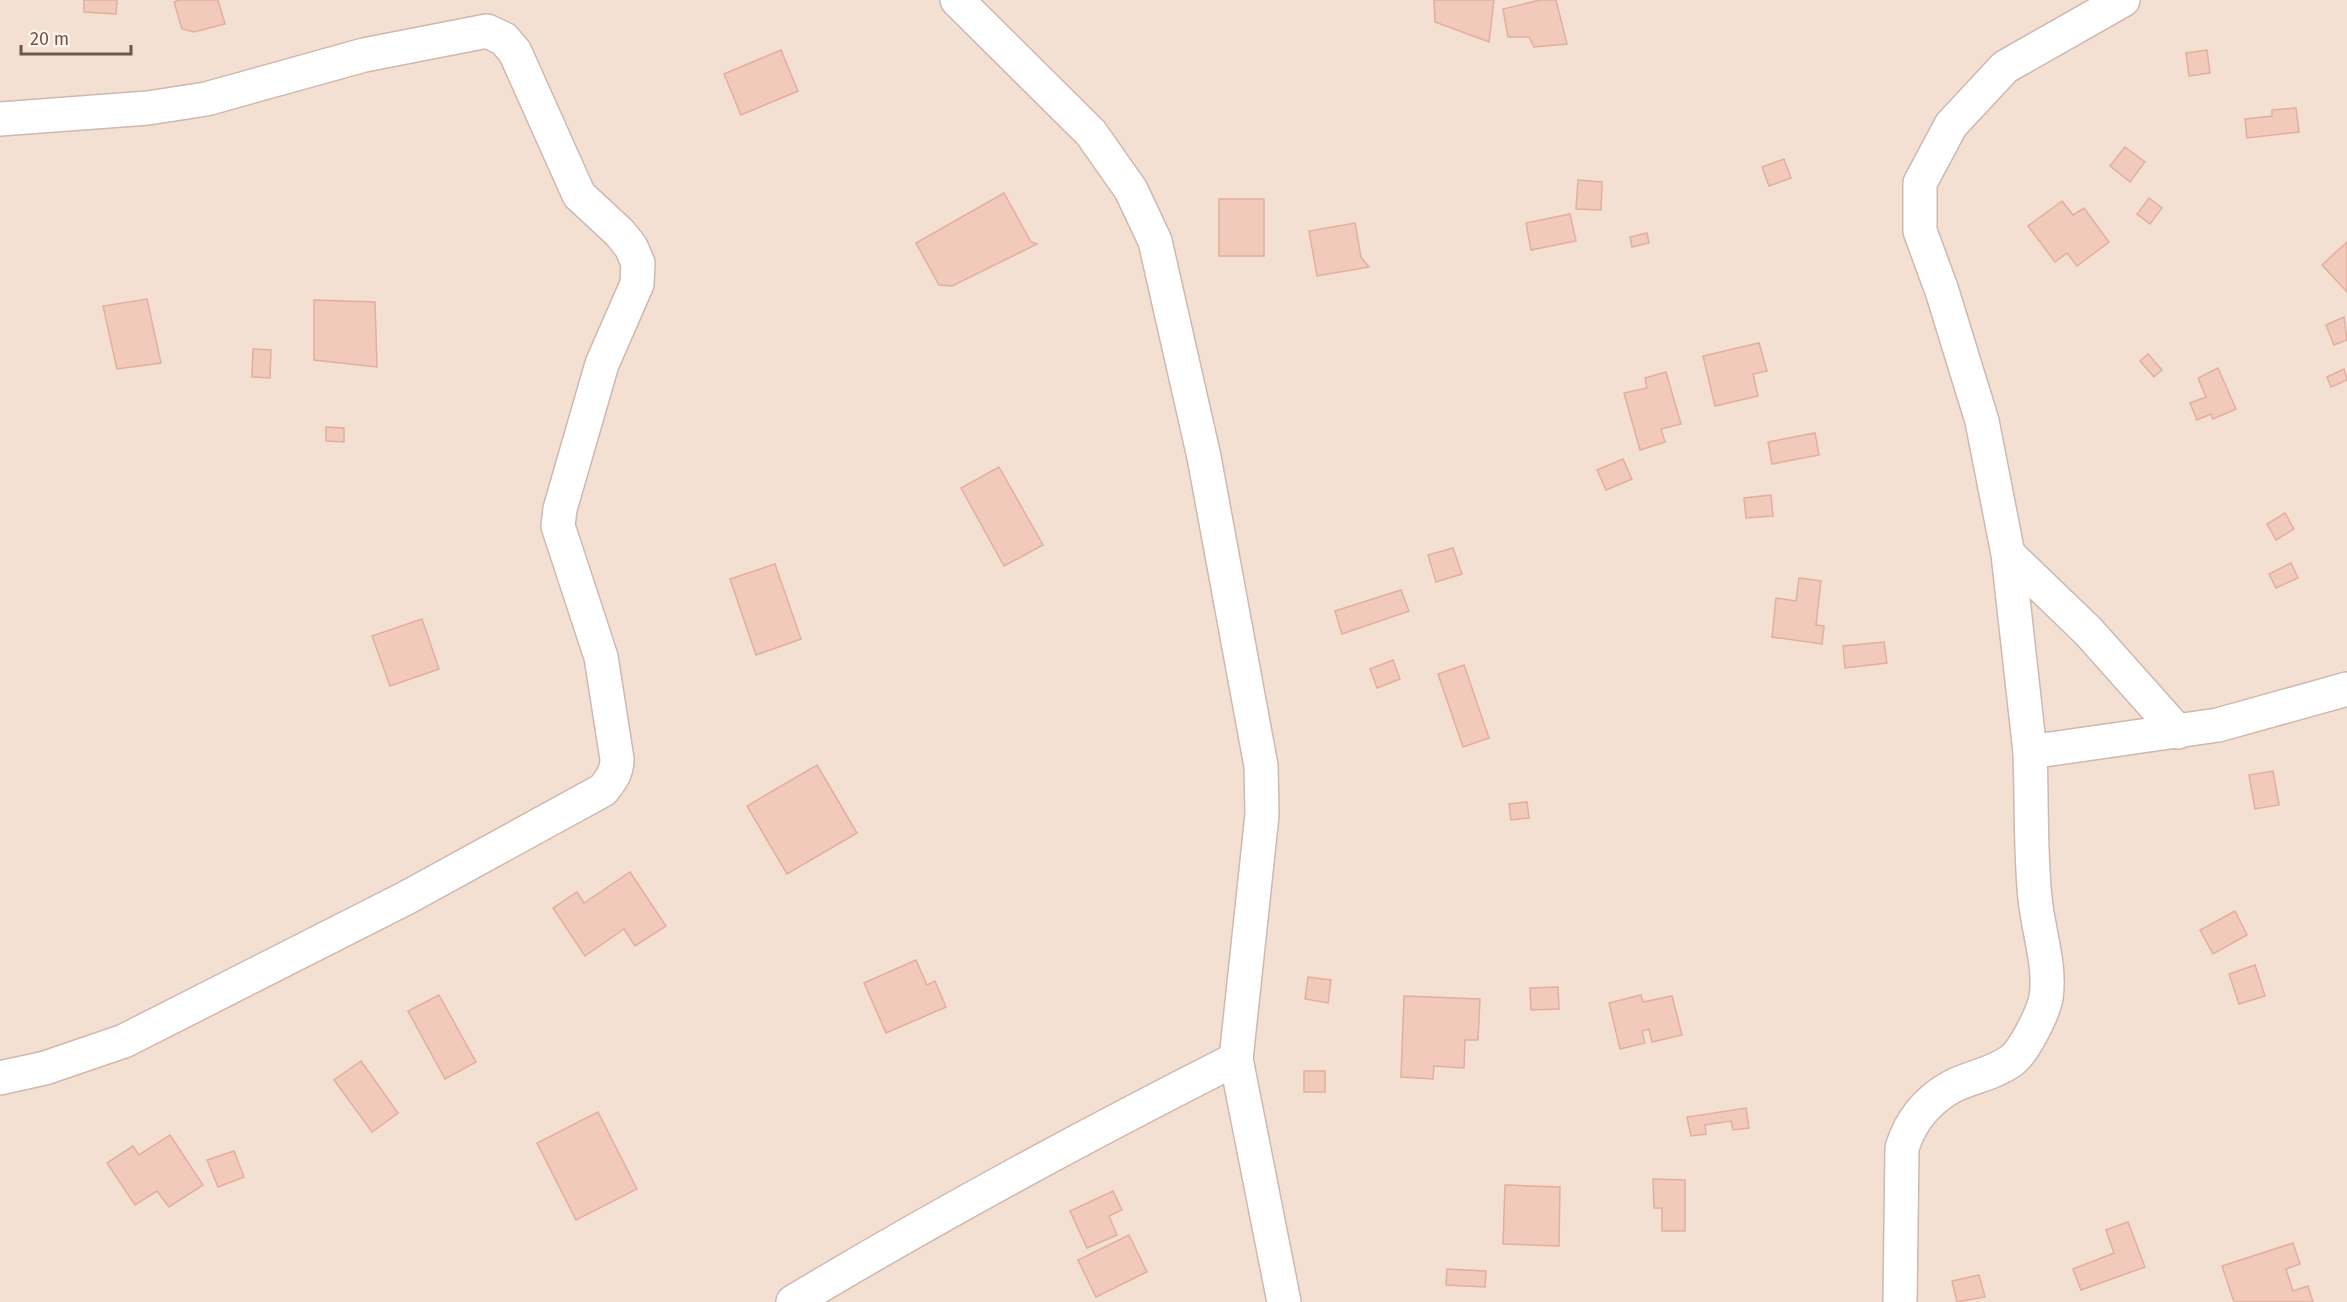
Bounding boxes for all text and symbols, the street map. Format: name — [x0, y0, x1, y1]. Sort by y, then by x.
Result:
scale bar — [21, 18, 130, 56]
text: 20 m — [30, 28, 69, 50]

